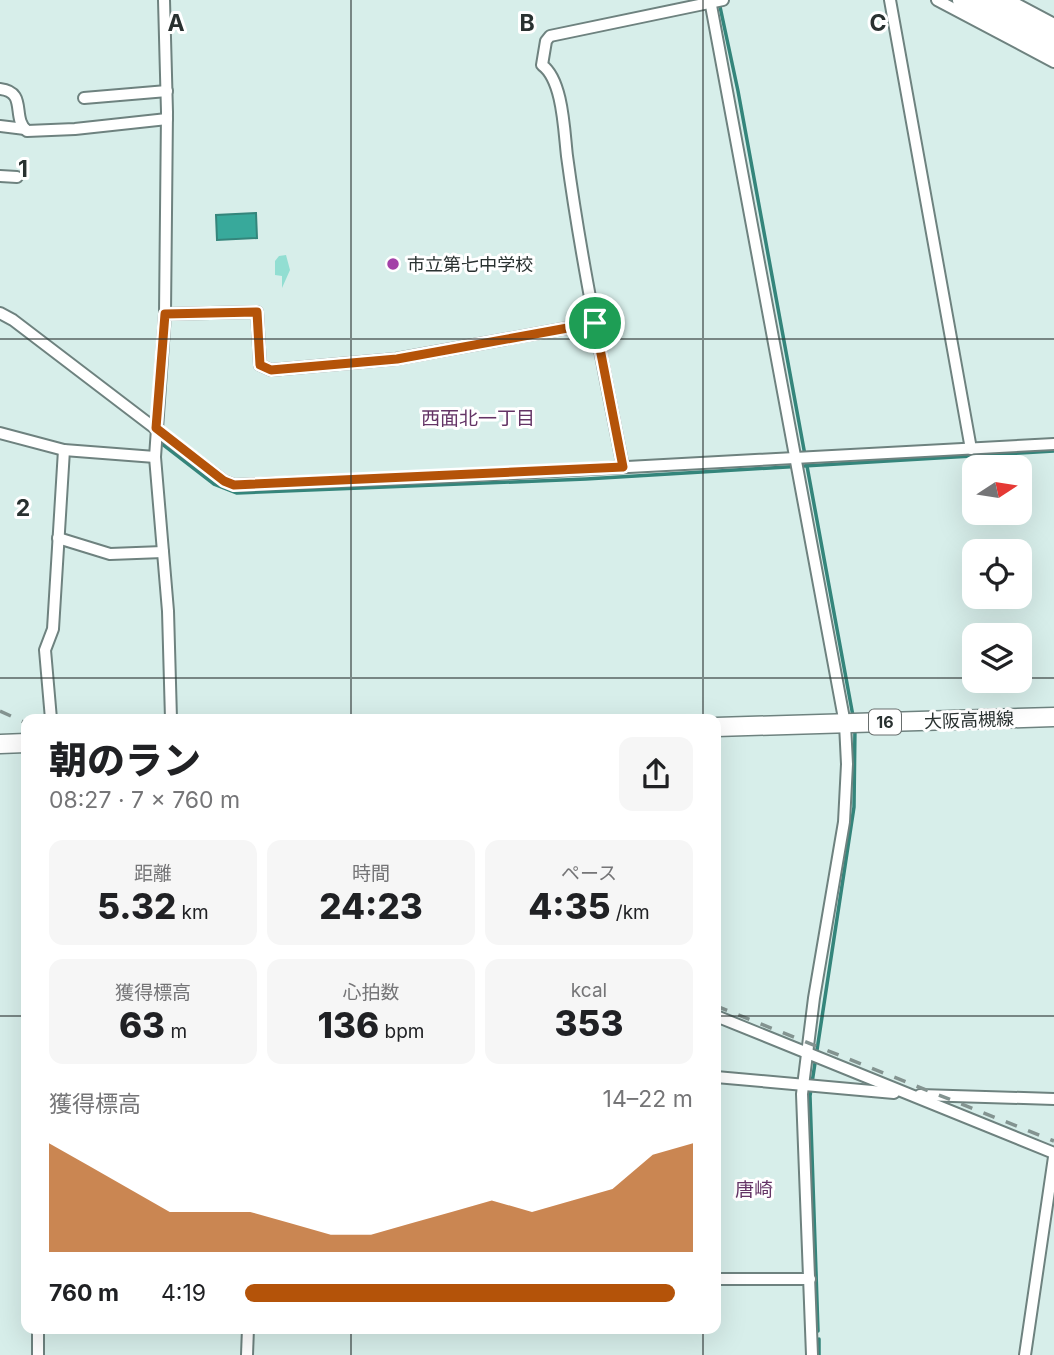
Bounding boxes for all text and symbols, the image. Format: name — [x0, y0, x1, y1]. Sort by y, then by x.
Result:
text: A — [167, 9, 185, 37]
text: B — [519, 9, 535, 37]
text: C — [869, 9, 887, 37]
text: 1 — [18, 155, 28, 183]
place label: 市立第七中学校 — [407, 254, 533, 275]
marker: 市立第七中学校 — [385, 256, 401, 272]
pin — [565, 293, 625, 353]
icon: arrive — [576, 304, 614, 342]
district label: 西面北一丁目 — [421, 407, 535, 430]
north arrow — [962, 455, 1032, 525]
map controls — [962, 455, 1032, 693]
text: 2 — [16, 494, 30, 522]
button: locate — [962, 539, 1032, 609]
button: layers — [962, 623, 1032, 693]
street label: 大阪高槻線 — [924, 708, 1014, 732]
road number: 16 — [869, 709, 901, 734]
text: 朝のラン — [49, 737, 201, 783]
button: share — [619, 737, 693, 811]
text: 08:27 · 7 × 760 m — [49, 786, 240, 814]
text: 距離 — [134, 862, 172, 885]
text: 時間 — [352, 862, 390, 885]
text: ペース — [561, 862, 617, 885]
text: 5.32 — [97, 885, 176, 927]
text: 24:23 — [319, 885, 423, 927]
text: 4:35 — [528, 885, 610, 927]
text: km — [176, 901, 209, 924]
text: /km — [610, 901, 650, 924]
text: kcal — [571, 979, 607, 1002]
text: 獲得標高 — [115, 981, 191, 1004]
text: 心拍数 — [342, 981, 400, 1004]
text: 353 — [555, 1002, 623, 1044]
text: 63 — [119, 1004, 165, 1046]
text: 136 — [318, 1004, 379, 1046]
text: m — [165, 1020, 187, 1043]
text: bpm — [379, 1020, 424, 1043]
text: 14–22 m — [603, 1085, 693, 1113]
text: 獲得標高 — [49, 1090, 141, 1118]
district label: 唐崎 — [735, 1178, 773, 1201]
text: 760 m — [49, 1279, 119, 1307]
text: 4:19 — [161, 1279, 206, 1307]

